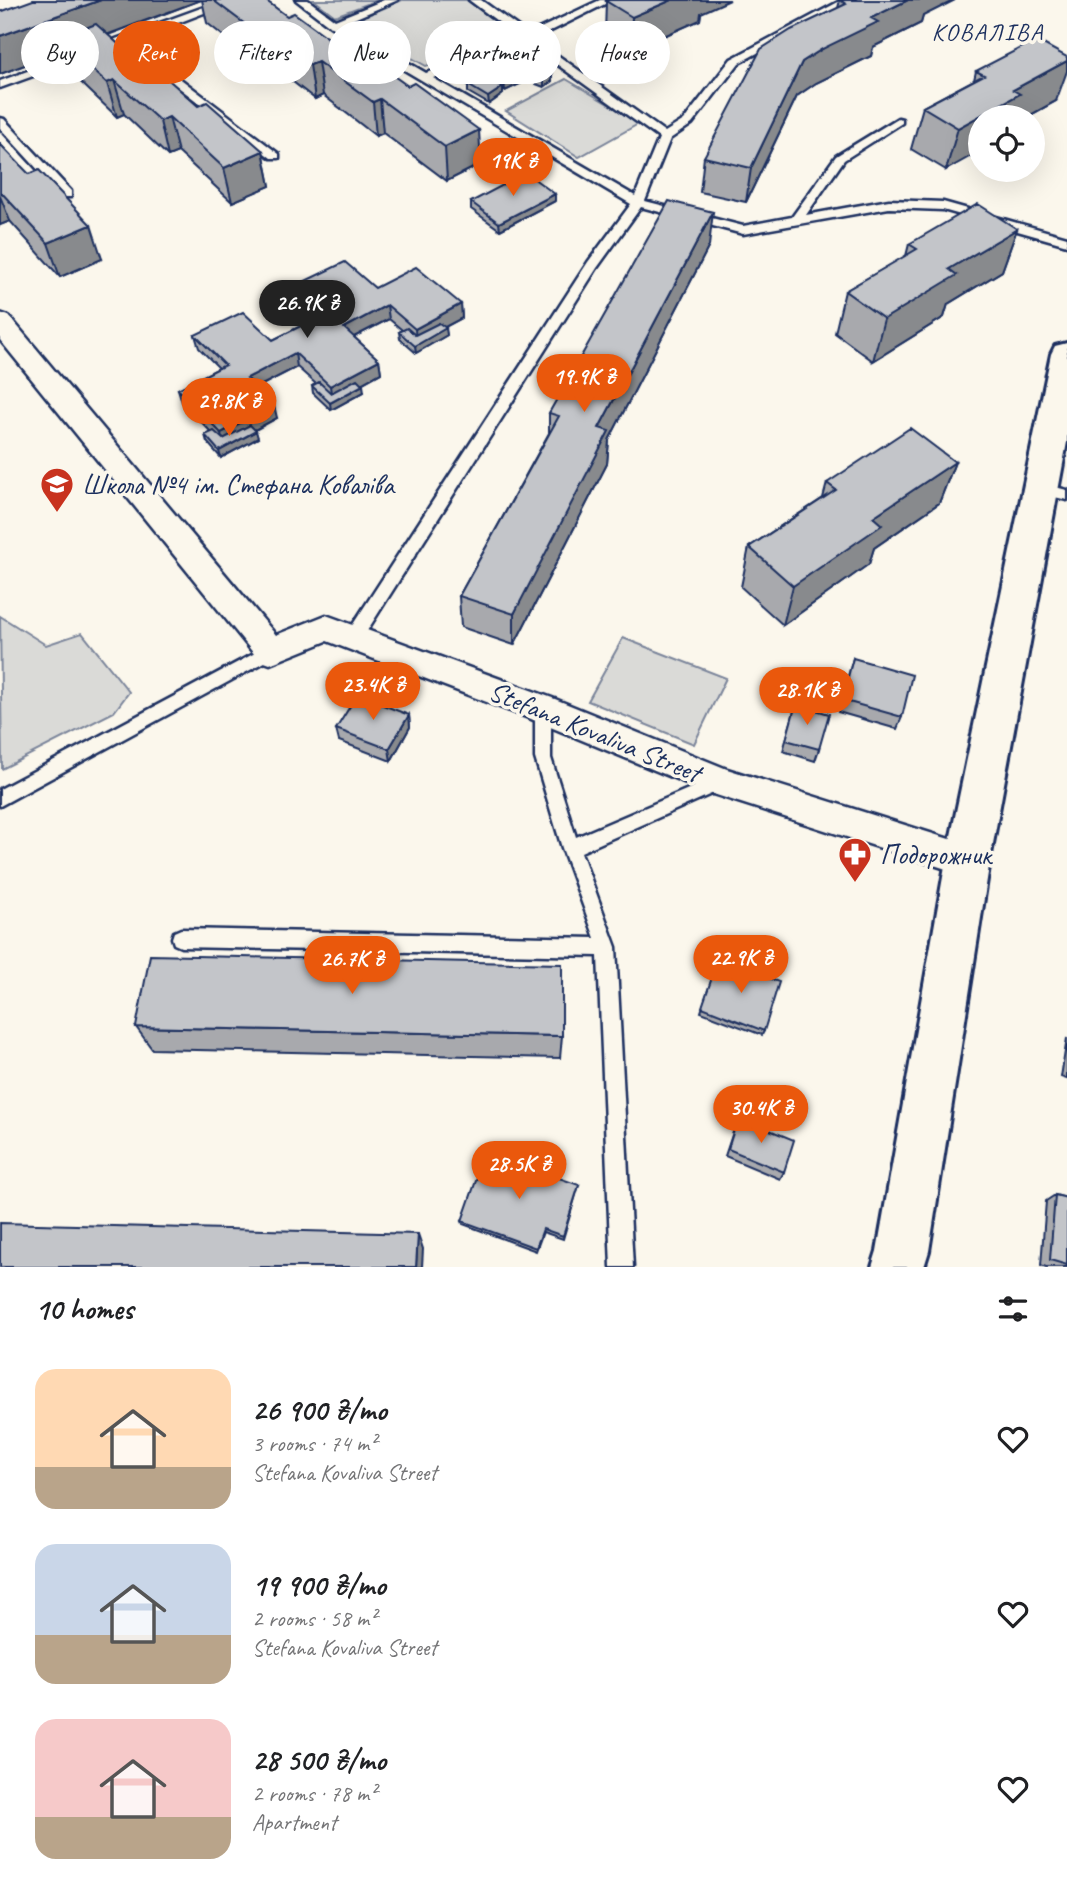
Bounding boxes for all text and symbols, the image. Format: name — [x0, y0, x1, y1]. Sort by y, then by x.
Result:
district label: КОВАЛІВА — [932, 17, 1044, 47]
chip: Buy — [21, 21, 99, 84]
chip: Rent — [113, 21, 200, 84]
chip: Filters — [214, 21, 314, 84]
chip: New — [328, 21, 411, 84]
chip: Apartment — [425, 21, 561, 84]
chip: House — [575, 21, 670, 84]
map controls — [968, 105, 1045, 182]
button: locate — [968, 105, 1045, 182]
pin: 19K ₴ — [464, 138, 562, 198]
text: 19K ₴ — [489, 146, 537, 175]
pin: 26.9K ₴ — [242, 280, 372, 340]
text: 26.9K ₴ — [275, 288, 339, 317]
pin: 19.9K ₴ — [519, 354, 649, 414]
text: 19.9K ₴ — [553, 362, 615, 391]
pin: 29.8K ₴ — [164, 378, 294, 438]
text: 29.8K ₴ — [197, 386, 261, 415]
school or university icon: Школа №4 ім. Стефана Коваліва — [38, 465, 76, 514]
place label: Школа №4 ім. Стефана Коваліва — [82, 467, 396, 502]
pin: 23.4K ₴ — [308, 662, 438, 722]
pin: 28.1K ₴ — [742, 668, 872, 727]
text: 23.4K ₴ — [341, 670, 405, 699]
street label: Stefana Kovaliva Street — [484, 673, 709, 791]
text: 28.1K ₴ — [775, 675, 839, 704]
pharmacy icon: Подорожник — [836, 835, 874, 884]
place label: Подорожник — [880, 837, 994, 872]
pin: 26.7K ₴ — [287, 936, 417, 996]
pin: 22.9K ₴ — [676, 936, 806, 995]
text: 22.9K ₴ — [709, 943, 773, 972]
text: 26.7K ₴ — [320, 944, 384, 973]
pin: 30.4K ₴ — [696, 1086, 826, 1145]
text: 30.4K ₴ — [729, 1093, 793, 1122]
pin: 28.5K ₴ — [454, 1142, 584, 1201]
text: 28.5K ₴ — [487, 1149, 551, 1178]
text: 10 homes — [35, 1290, 133, 1328]
icon: filters — [994, 1290, 1032, 1328]
text: 26 900 ₴/mo — [252, 1391, 387, 1429]
icon: home — [91, 1397, 175, 1481]
icon: heart — [994, 1420, 1032, 1458]
text: 3 rooms · 74 m² — [252, 1429, 376, 1458]
text: Stefana Kovaliva Street — [252, 1458, 437, 1487]
text: 19 900 ₴/mo — [252, 1566, 386, 1604]
icon: home — [91, 1572, 175, 1656]
icon: heart — [994, 1595, 1032, 1633]
text: 2 rooms · 58 m² — [252, 1604, 376, 1633]
text: Stefana Kovaliva Street — [252, 1633, 437, 1662]
text: 28 500 ₴/mo — [252, 1741, 386, 1779]
icon: home — [91, 1747, 175, 1831]
icon: heart — [994, 1770, 1032, 1808]
text: 2 rooms · 78 m² — [252, 1779, 376, 1808]
text: Apartment — [252, 1808, 337, 1837]

